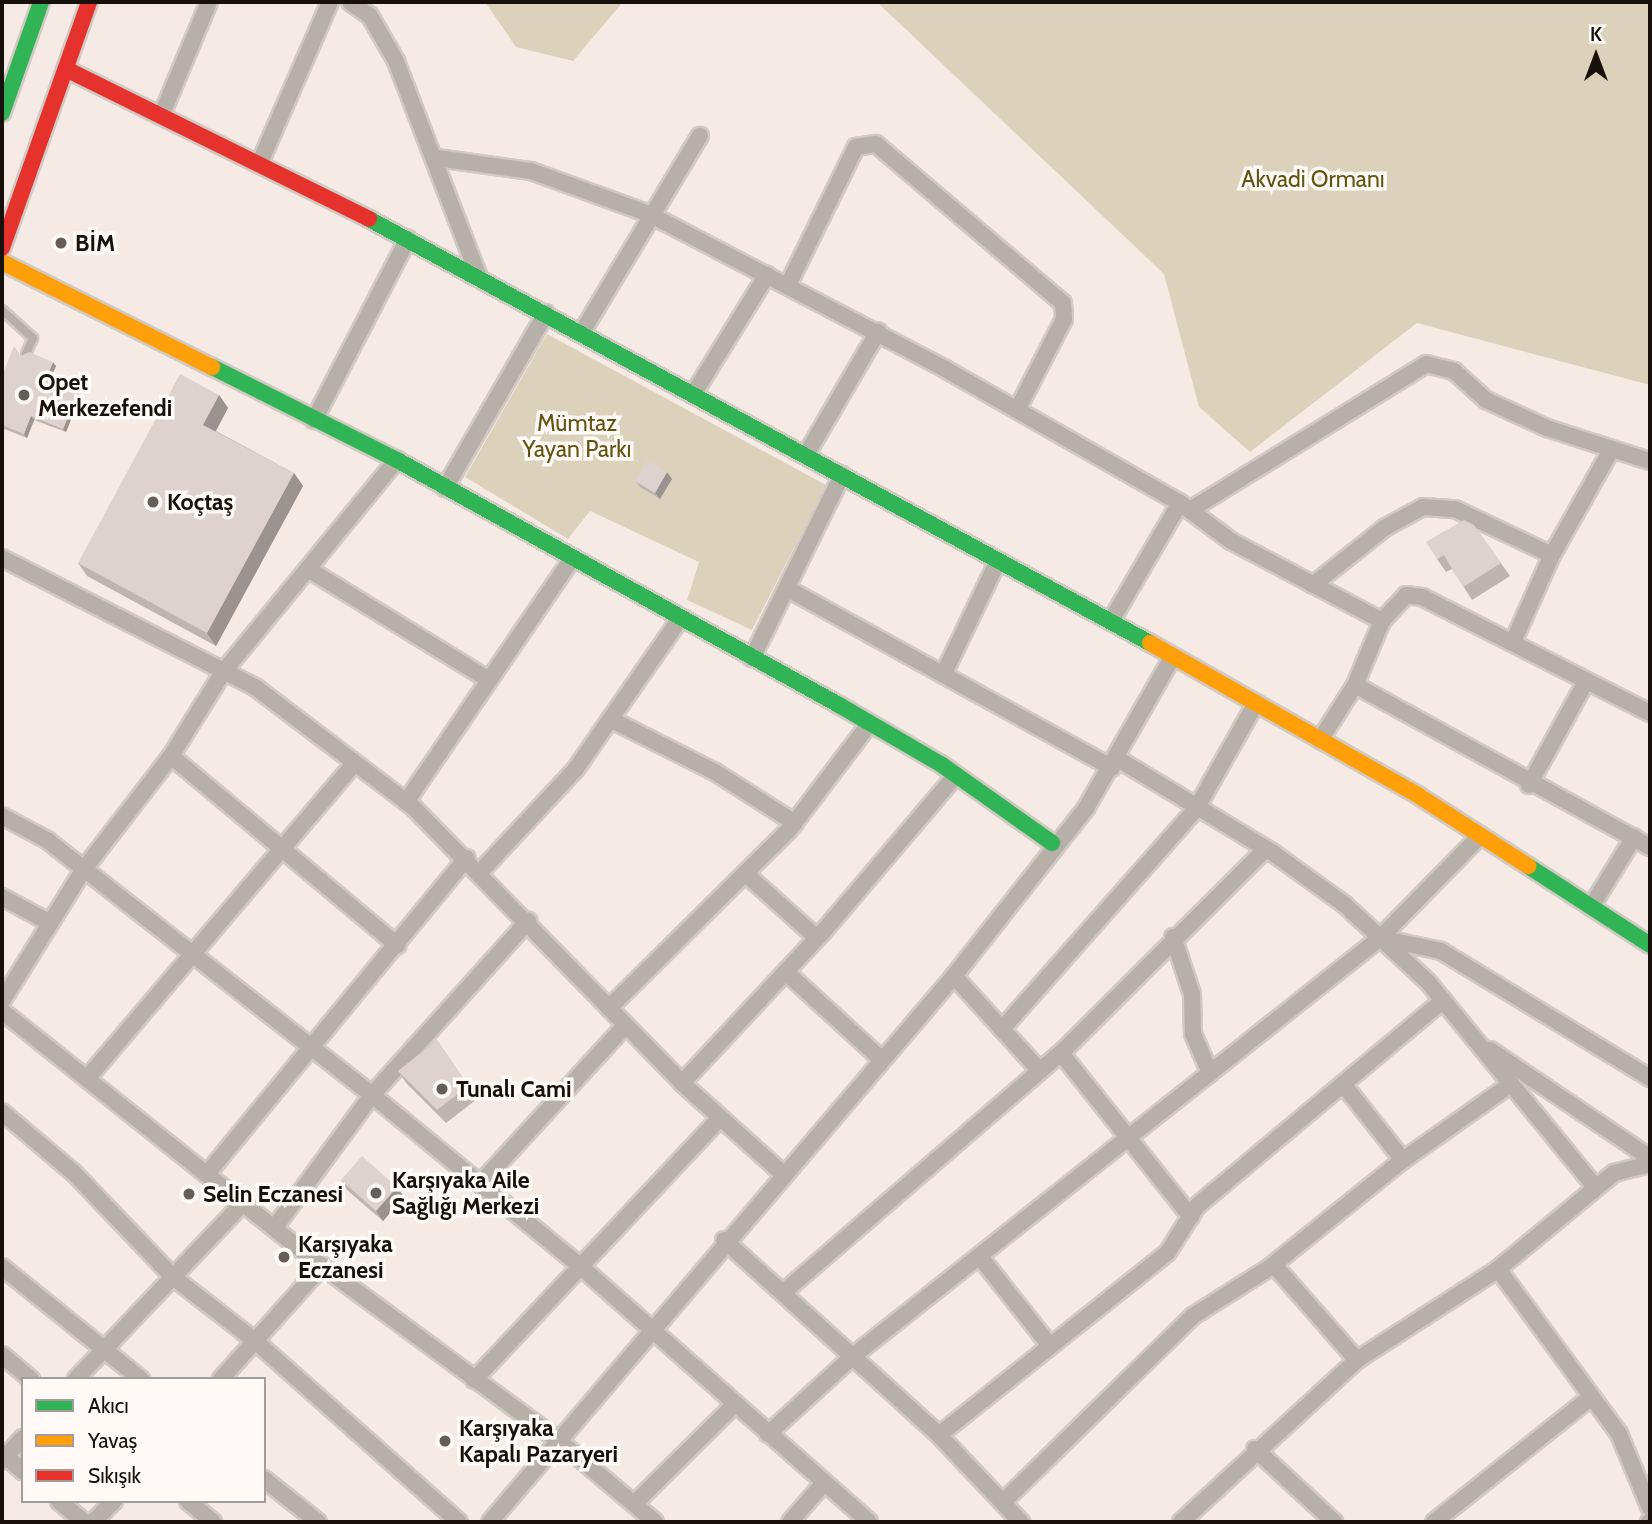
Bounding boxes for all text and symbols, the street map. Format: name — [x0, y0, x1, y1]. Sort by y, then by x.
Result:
north arrow — [1561, 21, 1631, 91]
text: K — [1590, 23, 1602, 46]
park label: Akvadi Ormanı — [1241, 165, 1385, 193]
place label: BİM — [75, 229, 115, 257]
marker: BİM — [53, 235, 69, 251]
place label: Opet Merkezefendi — [38, 368, 172, 422]
marker: Opet Merkezefendi — [16, 387, 32, 403]
park label: Mümtaz Yayan Parkı — [523, 409, 631, 463]
place label: Koçtaş — [167, 488, 233, 516]
marker: Koçtaş — [145, 494, 161, 510]
place label: Tunalı Cami — [456, 1075, 571, 1103]
marker: Tunalı Cami — [434, 1081, 450, 1097]
place label: Karşıyaka Aile Sağlığı Merkezi — [392, 1166, 539, 1220]
place label: Selin Eczanesi — [203, 1180, 343, 1208]
marker: Karşıyaka Aile Sağlığı Merkezi — [366, 1183, 386, 1203]
marker: Selin Eczanesi — [181, 1186, 197, 1202]
place label: Karşıyaka Eczanesi — [298, 1230, 393, 1284]
marker: Karşıyaka Eczanesi — [276, 1249, 292, 1265]
legend — [21, 1377, 266, 1503]
text: Akıcı — [88, 1393, 129, 1418]
place label: Karşıyaka Kapalı Pazaryeri — [459, 1414, 618, 1468]
text: Yavaş — [88, 1428, 137, 1453]
marker: Karşıyaka Kapalı Pazaryeri — [437, 1433, 453, 1449]
text: Sıkışık — [88, 1463, 141, 1488]

